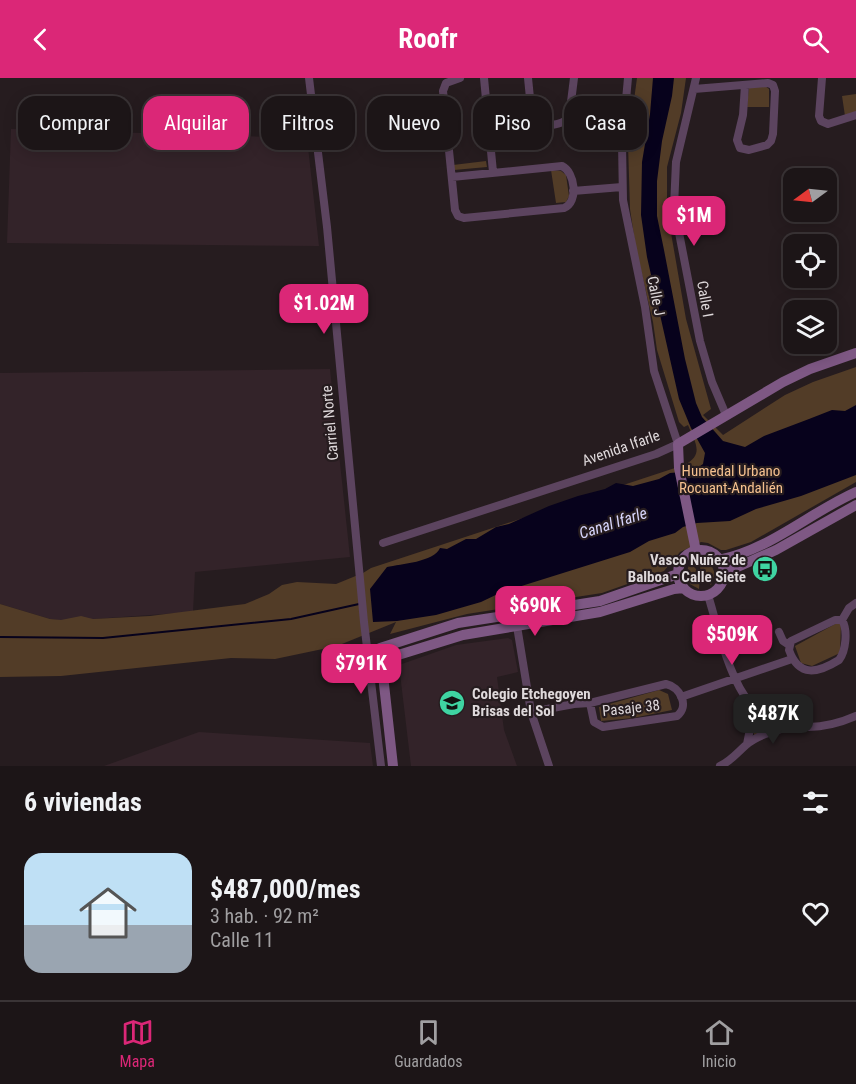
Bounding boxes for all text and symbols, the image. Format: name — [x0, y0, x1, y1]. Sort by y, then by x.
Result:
icon: back — [24, 23, 57, 56]
text: Roofr — [398, 23, 458, 55]
icon: search — [799, 23, 832, 56]
chip: Comprar — [18, 96, 131, 150]
chip: Alquilar — [143, 96, 249, 150]
chip: Filtros — [261, 96, 355, 150]
chip: Nuevo — [367, 96, 461, 150]
chip: Piso — [473, 96, 552, 150]
chip: Casa — [564, 96, 647, 150]
north arrow — [783, 168, 837, 222]
map controls — [783, 168, 837, 354]
pin: $1M — [665, 196, 723, 247]
text: $1M — [676, 203, 712, 227]
button: locate — [783, 234, 837, 288]
street label: Calle J — [643, 274, 669, 318]
street label: Calle I — [693, 279, 717, 319]
pin: $1.02M — [275, 284, 373, 335]
text: $1.02M — [293, 291, 355, 315]
button: layers — [783, 300, 837, 354]
street label: Carriel Norte — [318, 385, 342, 461]
street label: Avenida Ifarle — [580, 426, 662, 470]
park label: Humedal Urbano Rocuant-Andalién — [679, 462, 783, 497]
water label: Canal Ifarle — [577, 503, 649, 543]
place label: Vasco Nuñez de Balboa - Calle Siete — [628, 551, 746, 586]
bus stop icon: Vasco Nuñez de Balboa - Calle Siete — [750, 554, 780, 584]
pin: $690K — [493, 586, 577, 637]
text: $690K — [509, 593, 561, 617]
pin: $509K — [690, 615, 774, 666]
text: $509K — [706, 622, 758, 646]
pin: $791K — [319, 644, 403, 695]
text: $791K — [335, 651, 387, 675]
place label: Colegio Etchegoyen Brisas del Sol — [472, 685, 591, 720]
school or university icon: Colegio Etchegoyen Brisas del Sol — [437, 688, 467, 718]
pin: $487K — [731, 694, 815, 745]
street label: Pasaje 38 — [601, 696, 661, 720]
text: $487K — [747, 701, 799, 725]
icon: filters — [799, 786, 832, 819]
text: 6 viviendas — [24, 787, 142, 817]
text: $487,000/mes — [210, 874, 361, 904]
icon: home — [72, 877, 144, 949]
icon: heart — [799, 897, 832, 930]
text: 3 hab. · 92 m² — [210, 904, 319, 928]
text: Calle 11 — [210, 928, 274, 952]
tab: Mapa — [120, 1016, 155, 1071]
tab: Guardados — [394, 1016, 463, 1071]
tab: Inicio — [702, 1016, 736, 1071]

